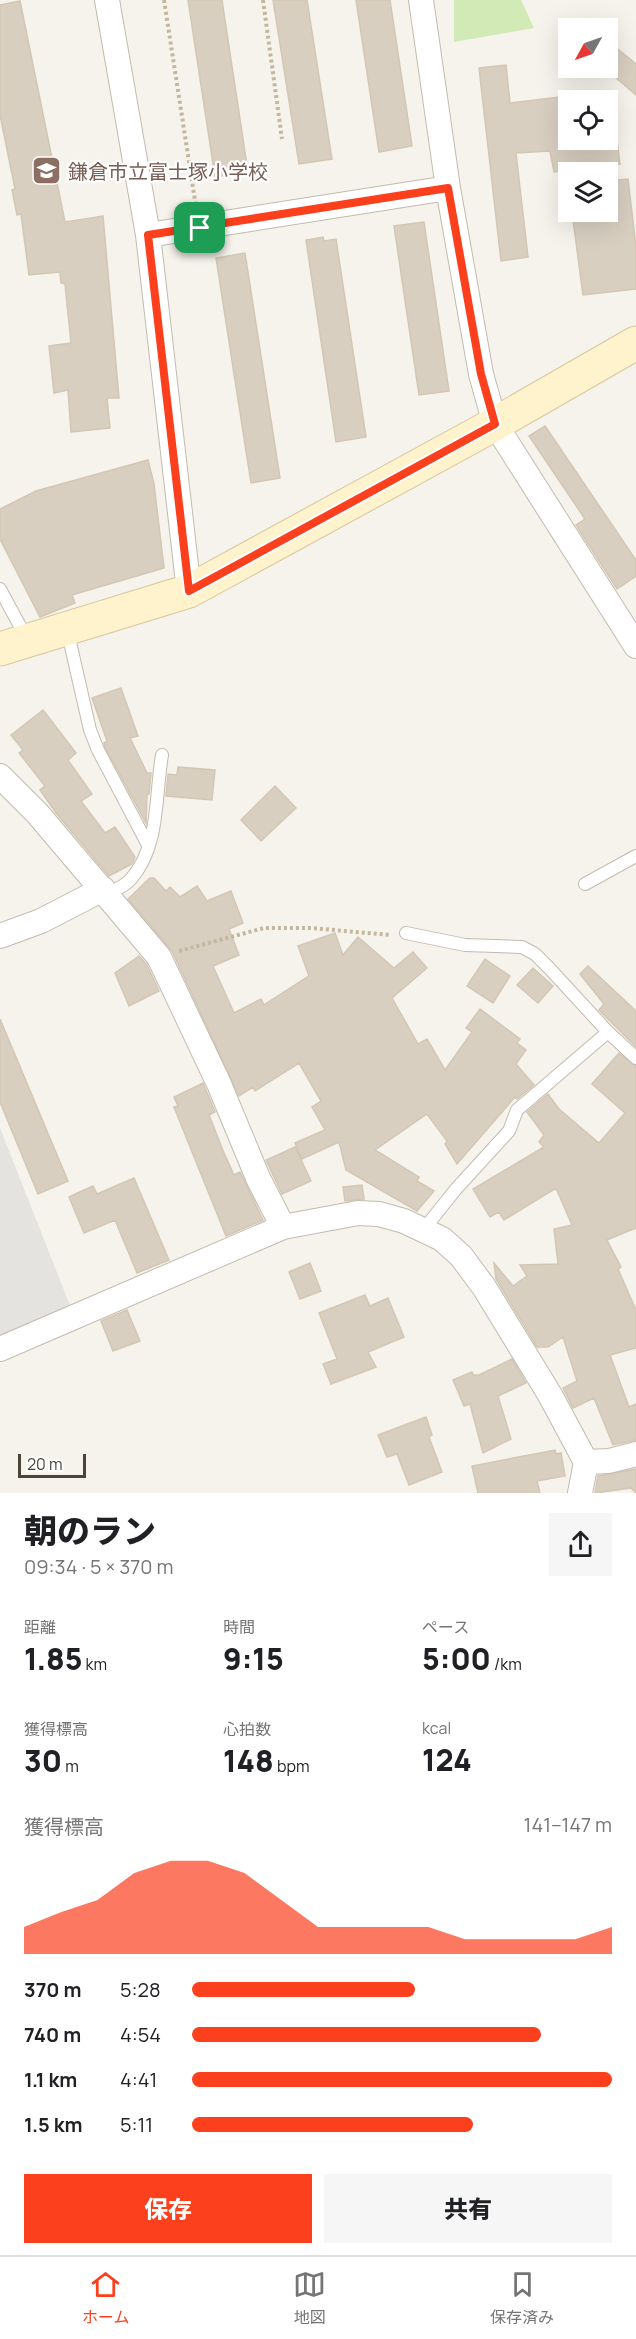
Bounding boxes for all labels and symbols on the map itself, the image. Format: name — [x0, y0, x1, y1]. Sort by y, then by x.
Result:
north arrow — [558, 18, 618, 78]
school or university icon: 鎌倉市立富士塚小学校 — [31, 155, 63, 187]
place label: 鎌倉市立富士塚小学校 — [68, 158, 268, 185]
pin — [174, 202, 225, 253]
scale bar — [18, 1451, 86, 1478]

